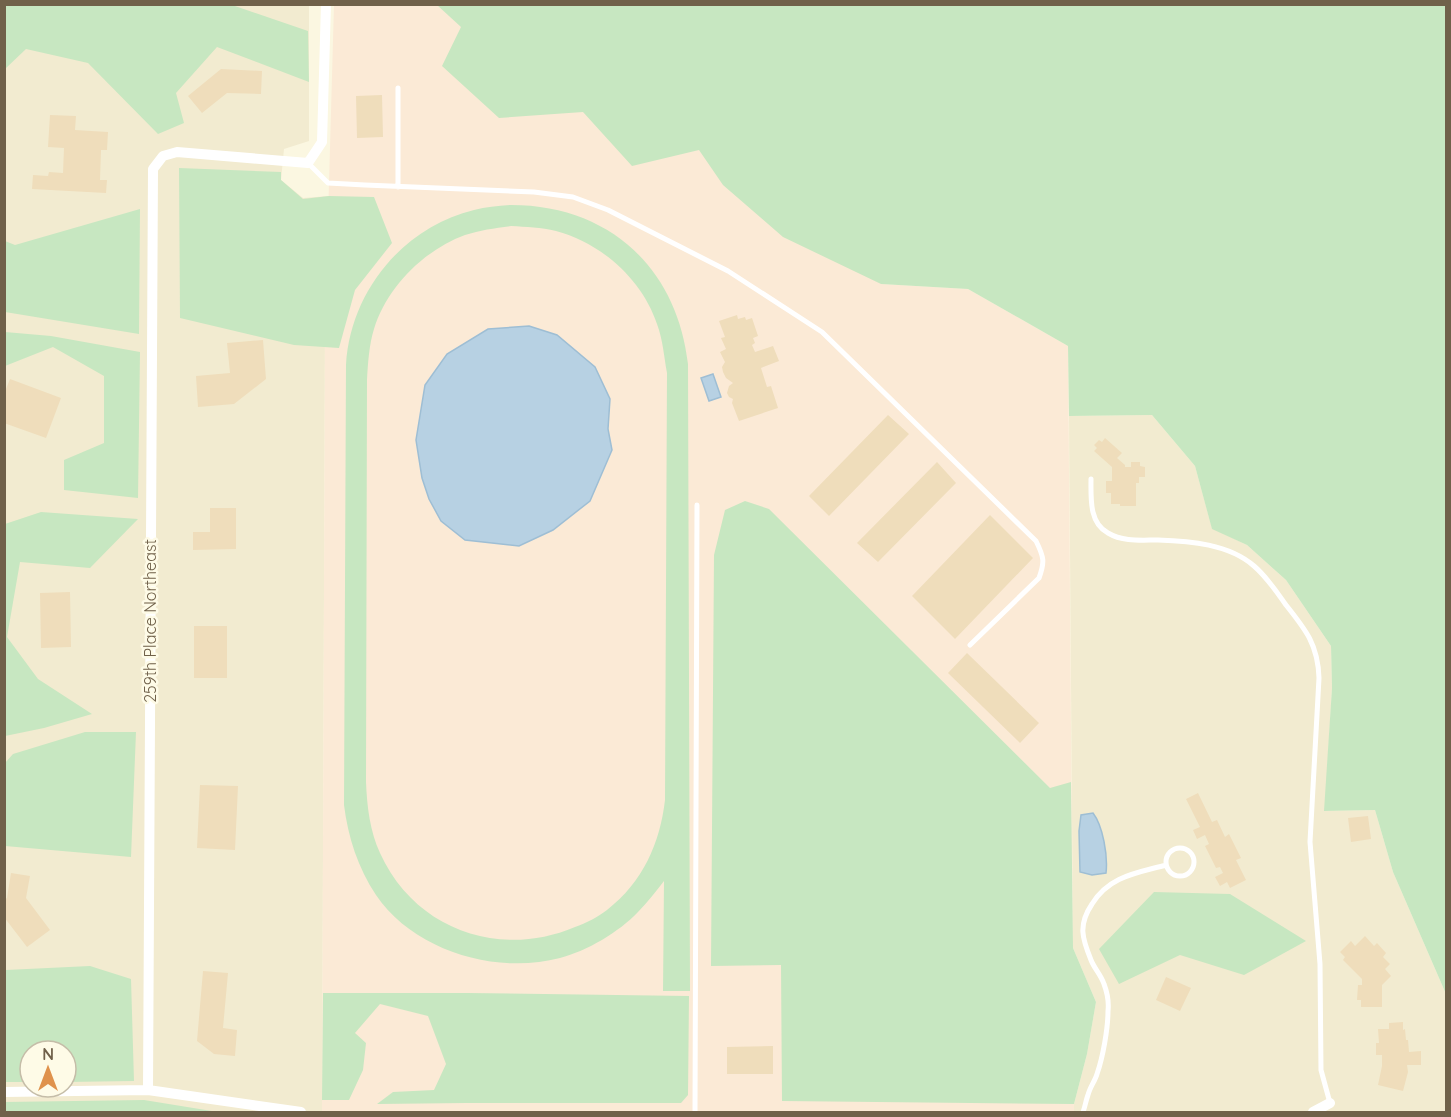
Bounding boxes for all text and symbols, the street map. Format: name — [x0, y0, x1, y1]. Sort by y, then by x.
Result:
street label: 259th Place Northeast — [140, 539, 160, 703]
north arrow — [18, 1039, 78, 1099]
text: N — [42, 1044, 54, 1064]

